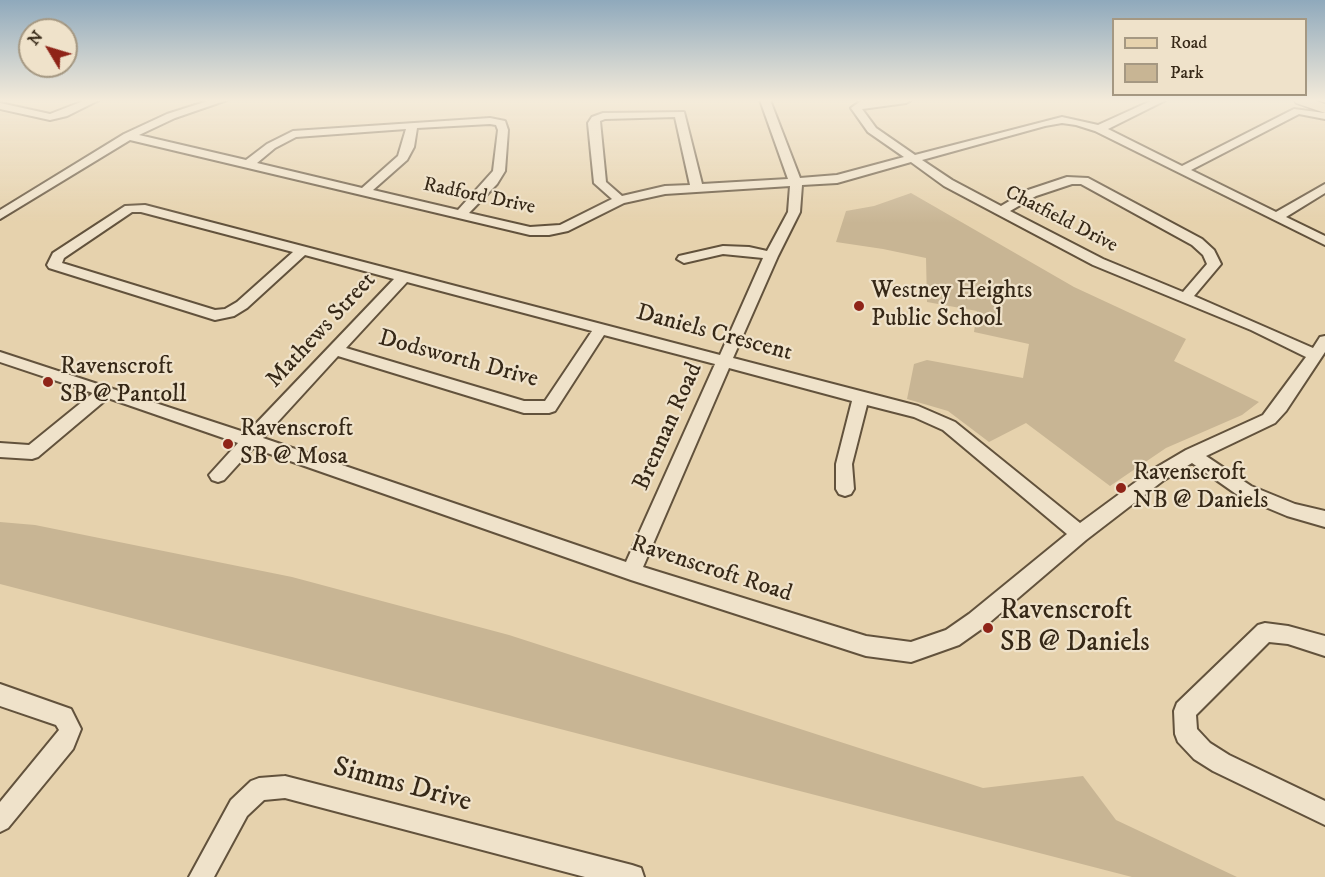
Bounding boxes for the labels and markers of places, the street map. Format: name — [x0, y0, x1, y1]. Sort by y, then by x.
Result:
place label: Westney Heights Public School — [871, 278, 1032, 334]
marker: Westney Heights Public School — [852, 299, 866, 313]
place label: Ravenscroft SB @ Pantoll — [60, 354, 186, 410]
marker: Ravenscroft SB @ Pantoll — [41, 375, 55, 389]
place label: Ravenscroft SB @ Mosa — [240, 416, 353, 472]
marker: Ravenscroft SB @ Mosa — [221, 437, 235, 451]
place label: Ravenscroft NB @ Daniels — [1133, 460, 1268, 516]
marker: Ravenscroft NB @ Daniels — [1114, 481, 1128, 495]
place label: Ravenscroft SB @ Daniels — [1000, 595, 1150, 661]
marker: Ravenscroft SB @ Daniels — [981, 621, 995, 635]

